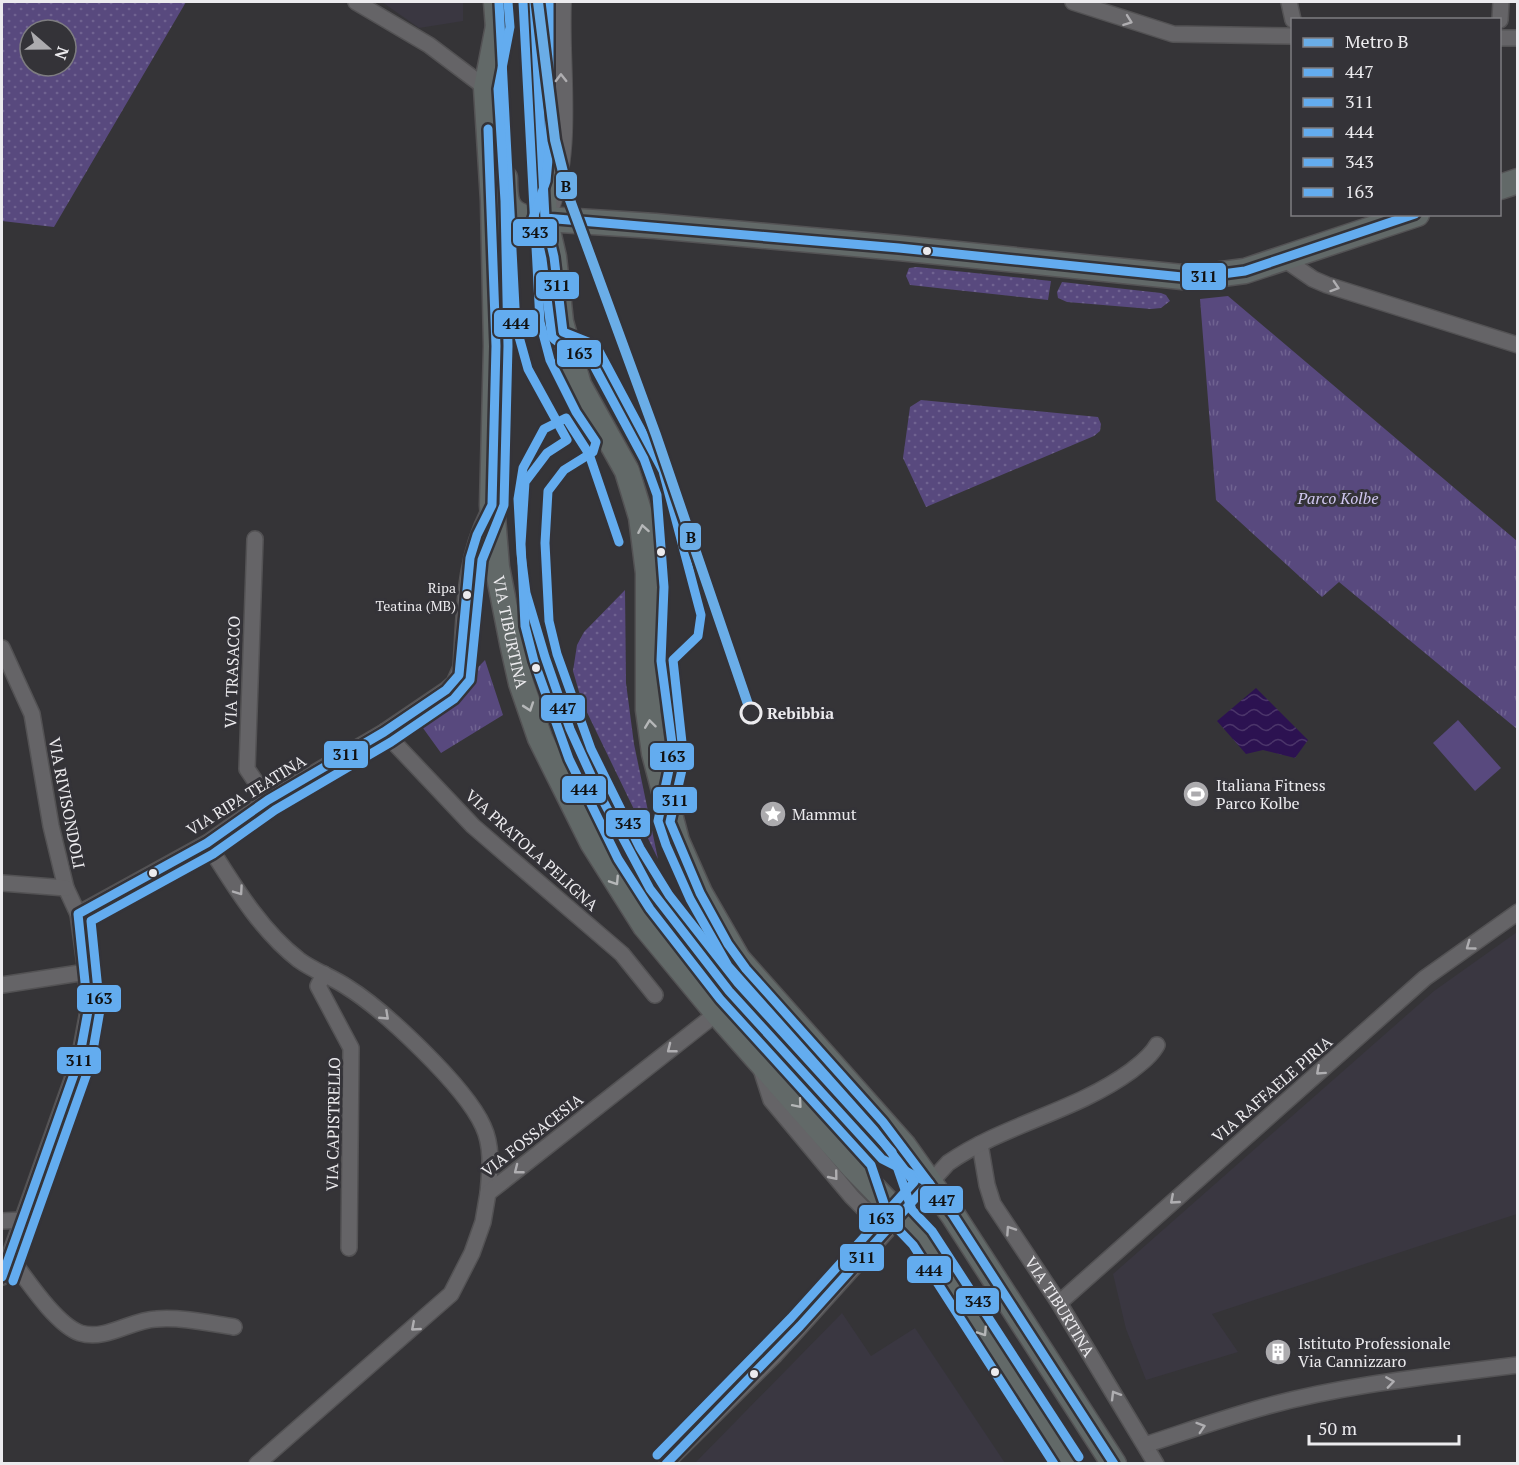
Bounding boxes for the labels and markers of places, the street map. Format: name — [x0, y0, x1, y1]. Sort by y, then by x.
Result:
unlabelled marker — [921, 245, 933, 257]
unlabelled marker — [655, 546, 667, 558]
place label: Ripa Teatina (MB) — [376, 578, 456, 615]
marker: Ripa Teatina (MB) — [461, 589, 473, 601]
unlabelled marker — [530, 662, 542, 674]
marker: Rebibbia — [740, 702, 762, 724]
place label: Rebibbia — [767, 702, 834, 724]
place label: Italiana Fitness Parco Kolbe — [1216, 774, 1326, 814]
sports icon: Italiana Fitness Parco Kolbe — [1181, 779, 1211, 809]
place icon: Mammut — [758, 799, 788, 829]
place label: Mammut — [792, 803, 857, 825]
unlabelled marker — [147, 867, 159, 879]
place label: Istituto Professionale Via Cannizzaro — [1298, 1332, 1451, 1372]
building icon: Istituto Professionale Via Cannizzaro — [1263, 1337, 1293, 1367]
unlabelled marker — [989, 1366, 1001, 1378]
unlabelled marker — [748, 1368, 760, 1380]

